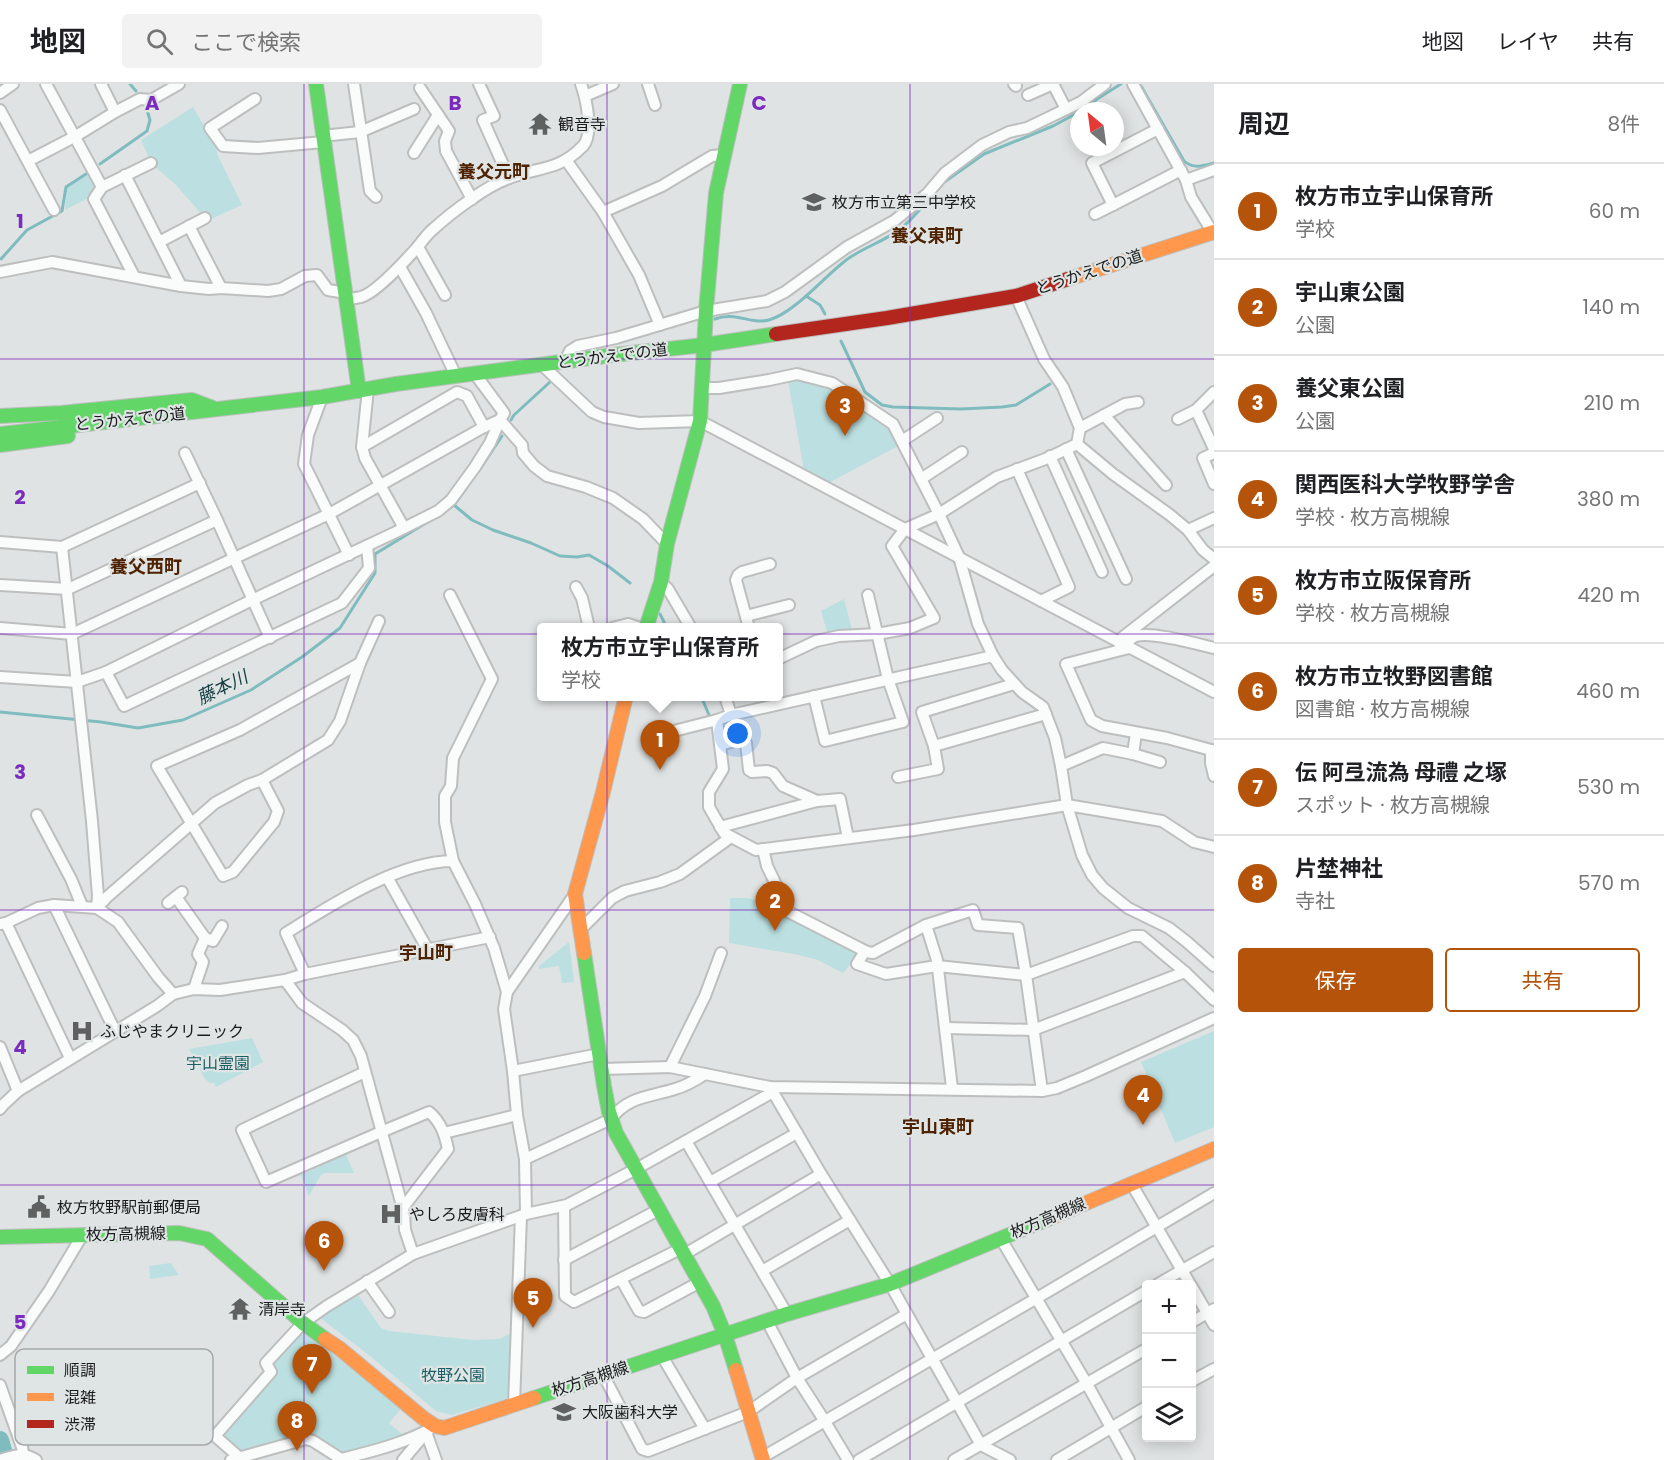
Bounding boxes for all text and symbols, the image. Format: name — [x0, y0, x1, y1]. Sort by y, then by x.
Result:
search box — [122, 14, 542, 68]
text: 地図 — [30, 22, 86, 61]
icon: search — [143, 25, 176, 58]
text: ここで検索 — [191, 27, 301, 58]
text: 地図 — [1422, 27, 1464, 56]
text: レイヤ — [1497, 27, 1559, 56]
text: 共有 — [1592, 27, 1634, 56]
text: A — [145, 89, 160, 117]
text: B — [448, 89, 462, 117]
text: C — [751, 89, 767, 117]
north arrow — [1070, 102, 1124, 156]
text: 周辺 — [1238, 106, 1290, 142]
text: 8件 — [1607, 110, 1640, 138]
temple icon: 観音寺 — [527, 111, 553, 137]
place label: 観音寺 — [558, 113, 606, 136]
district label: 養父元町 — [458, 159, 530, 184]
text: 枚方市立宇山保育所 — [1295, 181, 1493, 212]
school or university icon: 枚方市立第三中学校 — [801, 189, 827, 215]
place label: 枚方市立第三中学校 — [832, 191, 976, 214]
text: 1 — [1254, 197, 1261, 225]
text: 60 m — [1589, 197, 1640, 225]
text: 1 — [16, 207, 24, 235]
text: 学校 — [1295, 215, 1335, 243]
district label: 養父東町 — [891, 223, 963, 248]
street label: とうかえでの道 — [1032, 244, 1146, 300]
text: 宇山東公園 — [1295, 277, 1405, 308]
text: 2 — [1252, 293, 1263, 321]
text: 140 m — [1583, 293, 1640, 321]
text: 公園 — [1295, 311, 1335, 339]
street label: とうかえでの道 — [555, 338, 669, 374]
text: 養父東公園 — [1295, 373, 1405, 404]
pin: 3 — [826, 386, 864, 436]
text: 3 — [1251, 389, 1264, 417]
text: 210 m — [1584, 389, 1640, 417]
street label: とうかえでの道 — [73, 402, 187, 436]
text: 公園 — [1295, 407, 1335, 435]
text: 関西医科大学牧野学舎 — [1295, 469, 1515, 500]
text: 2 — [14, 483, 26, 511]
text: 4 — [1251, 485, 1264, 513]
text: 380 m — [1577, 485, 1640, 513]
text: 学校 · 枚方高槻線 — [1295, 503, 1450, 531]
district label: 養父西町 — [110, 554, 182, 579]
text: 枚方市立阪保育所 — [1295, 565, 1471, 596]
text: 5 — [1251, 581, 1264, 609]
text: 420 m — [1577, 581, 1640, 609]
text: 学校 · 枚方高槻線 — [1295, 599, 1450, 627]
popup — [537, 623, 783, 701]
text: 枚方市立宇山保育所 — [561, 632, 759, 663]
text: 枚方市立牧野図書館 — [1295, 661, 1493, 692]
water label: 藤本川 — [192, 663, 254, 710]
text: 学校 — [561, 666, 601, 694]
text: 6 — [1251, 677, 1264, 705]
text: 460 m — [1576, 677, 1640, 705]
text: 図書館 · 枚方高槻線 — [1295, 695, 1470, 723]
your location — [723, 719, 752, 748]
pin: 1 — [640, 720, 680, 770]
text: 伝 阿弖流為 母禮 之塚 — [1295, 757, 1507, 788]
text: 3 — [14, 758, 26, 786]
text: 7 — [1252, 773, 1263, 801]
text: 530 m — [1577, 773, 1640, 801]
text: スポット · 枚方高槻線 — [1295, 791, 1490, 819]
text: 片埜神社 — [1295, 853, 1383, 884]
text: 8 — [1251, 869, 1264, 897]
text: 570 m — [1578, 869, 1640, 897]
pin: 2 — [756, 882, 794, 931]
text: 寺社 — [1295, 887, 1335, 915]
district label: 宇山町 — [399, 940, 453, 965]
button: 保存 — [1238, 948, 1433, 1012]
button: 共有 — [1445, 948, 1640, 1012]
hospital icon: ふじやまクリニック — [69, 1018, 95, 1044]
place label: ふじやまクリニック — [100, 1020, 244, 1043]
text: 4 — [13, 1033, 27, 1061]
park label: 宇山霊園 — [186, 1052, 250, 1075]
pin: 4 — [1124, 1076, 1162, 1125]
district label: 宇山東町 — [902, 1114, 974, 1139]
street label: 枚方高槻線 — [1007, 1192, 1089, 1244]
public building icon: 枚方牧野駅前郵便局 — [26, 1194, 52, 1220]
place label: 枚方牧野駅前郵便局 — [57, 1196, 201, 1219]
hospital icon: やしろ皮膚科 — [378, 1201, 404, 1227]
place label: やしろ皮膚科 — [409, 1203, 505, 1226]
street label: 枚方高槻線 — [86, 1222, 166, 1246]
pin: 6 — [304, 1222, 344, 1271]
pin: 5 — [514, 1278, 552, 1328]
map controls — [1142, 1280, 1196, 1442]
button: + — [1142, 1280, 1196, 1334]
temple icon: 清岸寺 — [227, 1296, 253, 1322]
place label: 清岸寺 — [258, 1298, 306, 1321]
text: 5 — [14, 1308, 27, 1336]
button: − — [1142, 1334, 1196, 1388]
pin: 7 — [292, 1344, 332, 1394]
legend — [15, 1349, 213, 1445]
street label: 枚方高槻線 — [548, 1356, 632, 1402]
text: 順調 — [64, 1359, 96, 1382]
park label: 牧野公園 — [421, 1364, 485, 1387]
text: 混雑 — [64, 1386, 96, 1409]
button: layers — [1142, 1388, 1196, 1442]
school or university icon: 大阪歯科大学 — [551, 1399, 577, 1425]
place label: 大阪歯科大学 — [582, 1401, 678, 1424]
pin: 8 — [278, 1402, 316, 1451]
text: 渋滞 — [64, 1413, 96, 1436]

